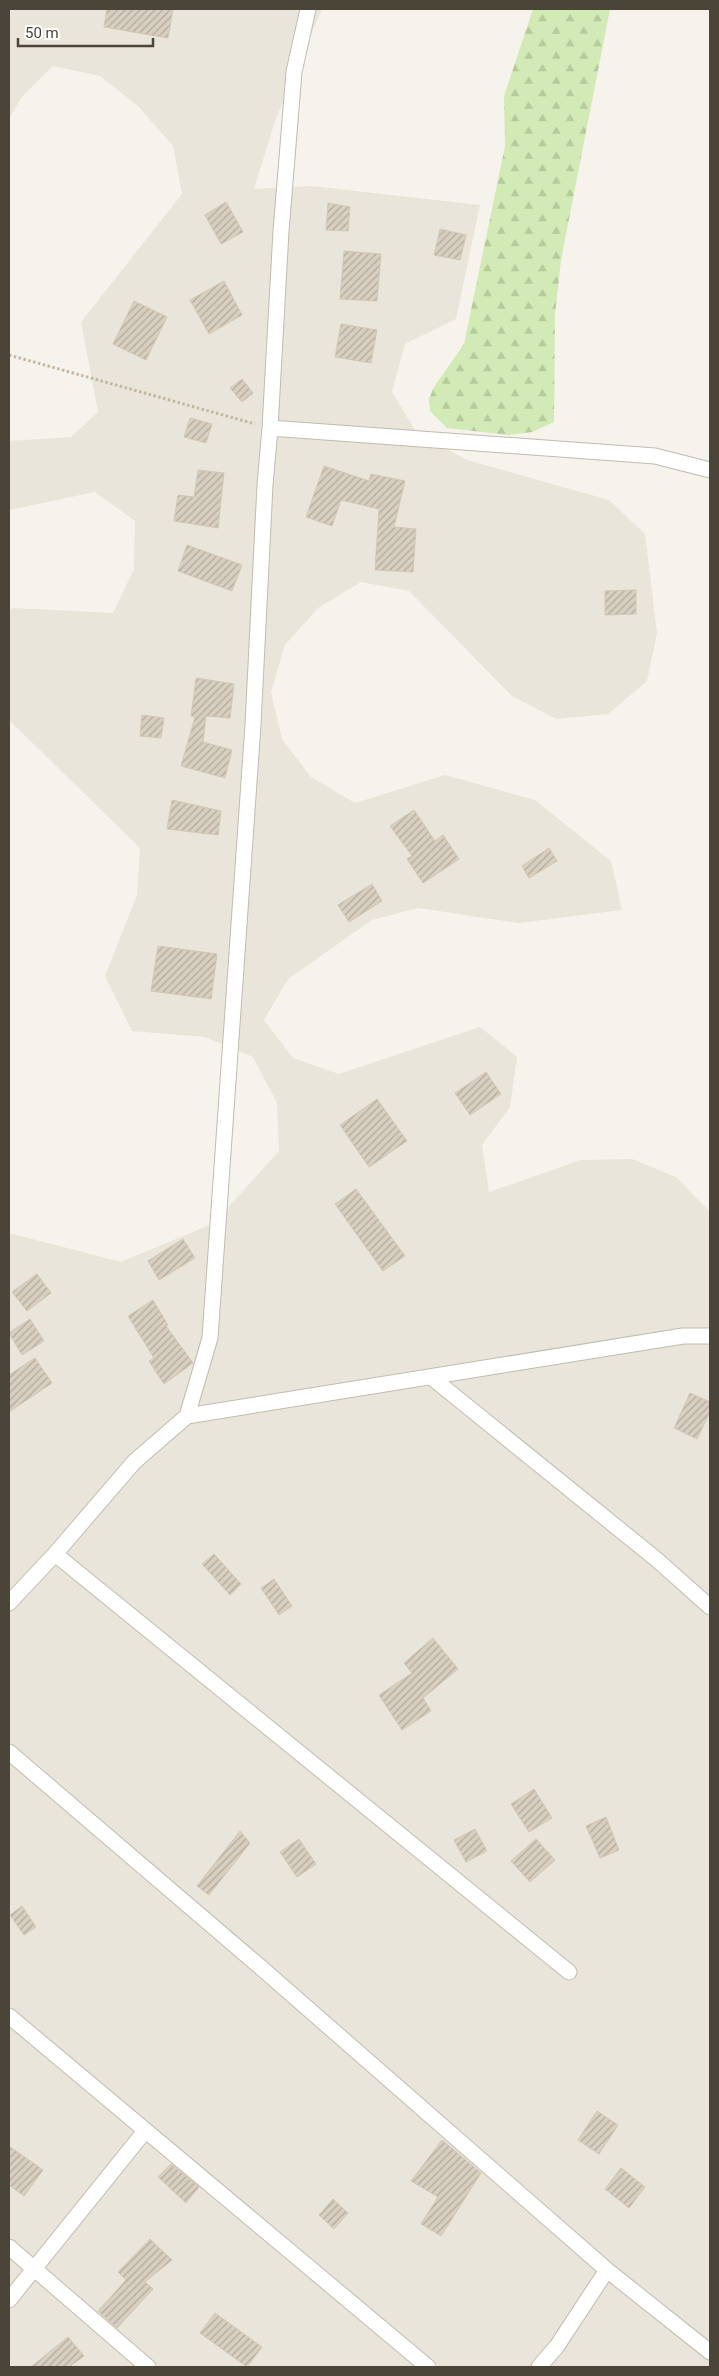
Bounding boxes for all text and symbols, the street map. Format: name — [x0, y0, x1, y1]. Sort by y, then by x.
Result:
scale bar — [18, 15, 152, 47]
text: 50 m — [25, 24, 59, 42]

